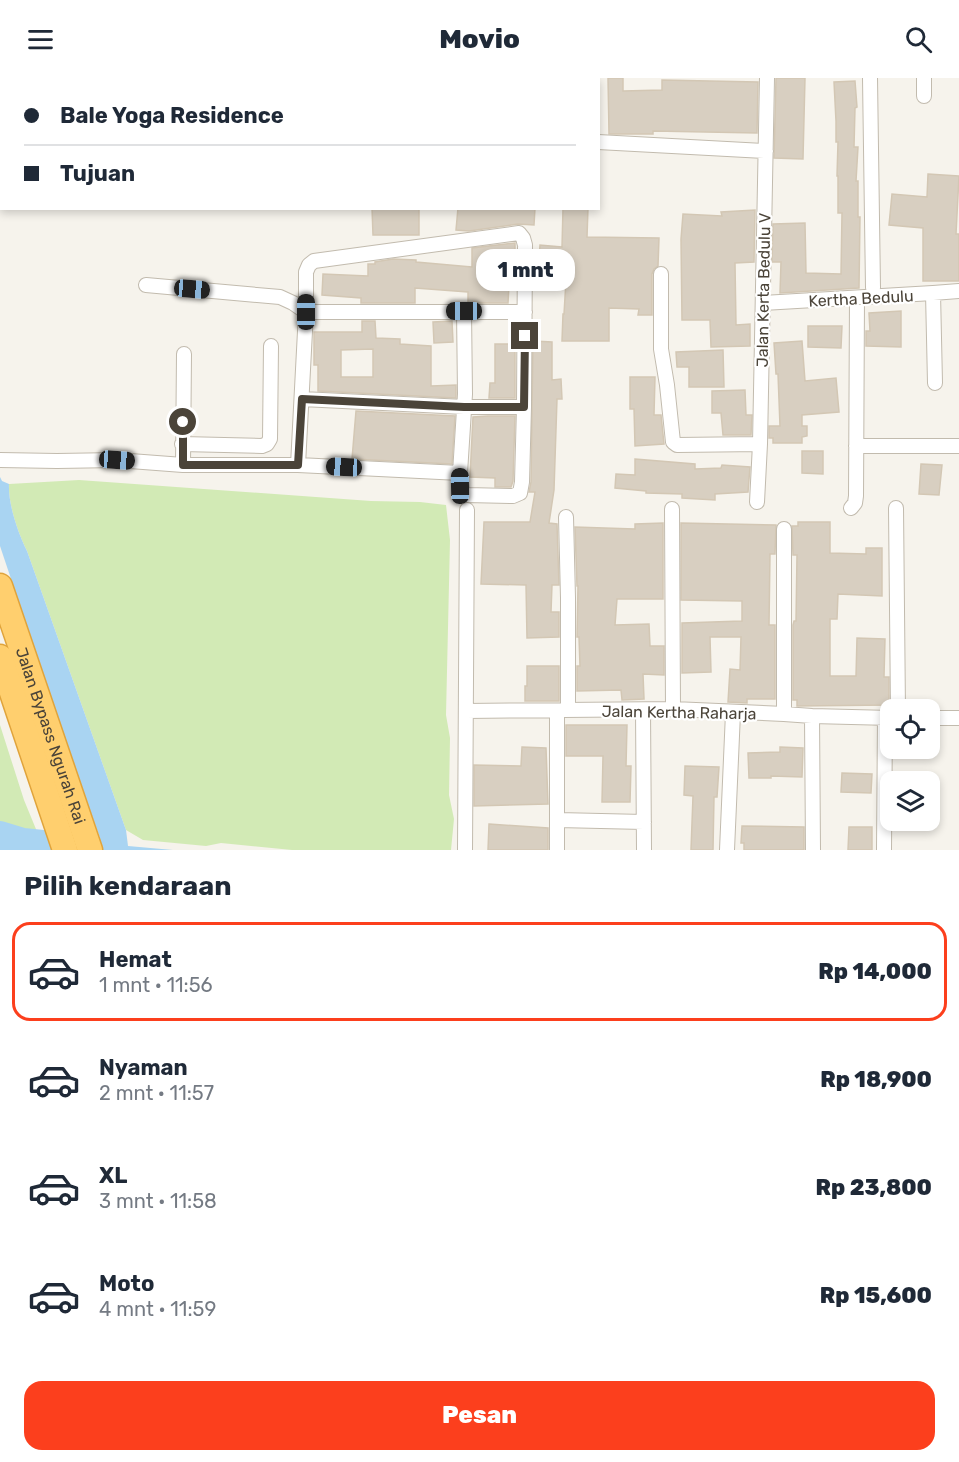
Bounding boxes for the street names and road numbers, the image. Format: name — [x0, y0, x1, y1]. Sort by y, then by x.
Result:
street label: Jalan Kerta Bedulu V — [753, 212, 774, 368]
street label: Kertha Bedulu — [808, 286, 914, 311]
street label: Jalan Bypass Ngurah Rai — [12, 645, 89, 827]
street label: Jalan Kertha Raharja — [601, 702, 757, 723]

